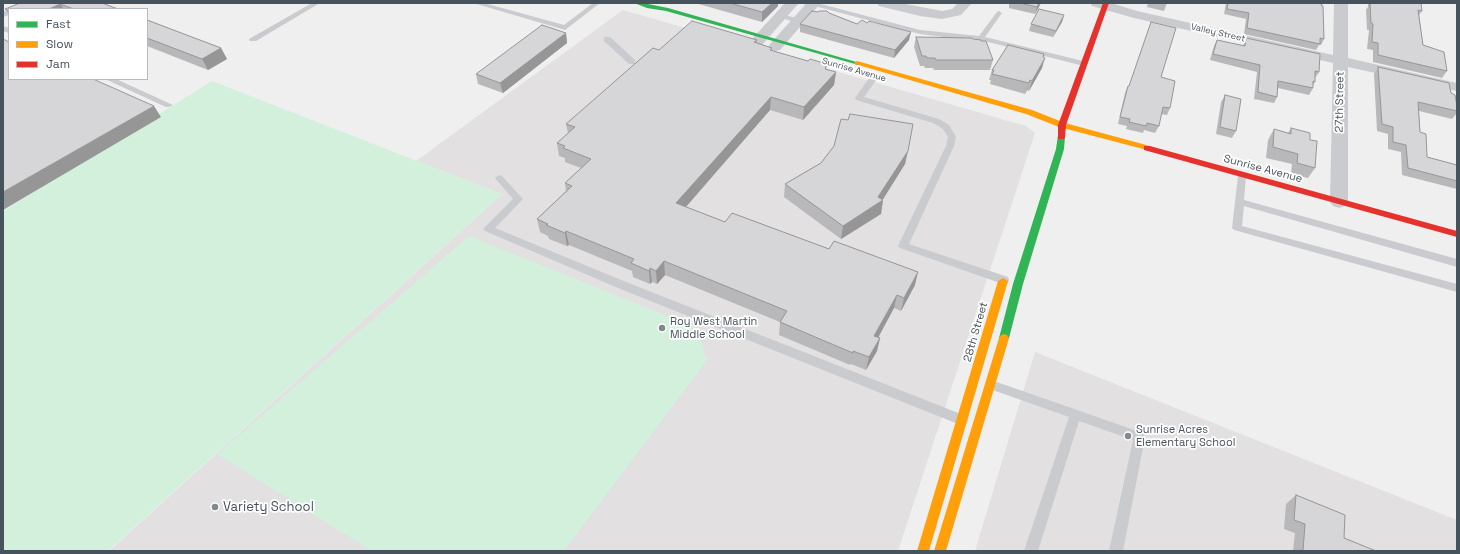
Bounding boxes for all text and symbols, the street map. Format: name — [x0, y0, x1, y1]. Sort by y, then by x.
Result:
legend — [8, 8, 148, 80]
text: Fast — [46, 16, 71, 32]
street label: Valley Street — [1190, 21, 1246, 45]
text: Slow — [46, 36, 73, 52]
text: Jam — [46, 56, 70, 72]
street label: Sunrise Avenue — [821, 56, 887, 84]
street label: 27th Street — [1333, 71, 1347, 133]
street label: Sunrise Avenue — [1222, 152, 1304, 186]
street label: 28th Street — [961, 301, 991, 363]
place label: Roy West Martin Middle School — [670, 315, 757, 341]
marker: Roy West Martin Middle School — [657, 323, 667, 333]
place label: Sunrise Acres Elementary School — [1136, 423, 1235, 449]
marker: Sunrise Acres Elementary School — [1123, 431, 1133, 441]
place label: Variety School — [223, 499, 314, 515]
marker: Variety School — [210, 502, 220, 512]

